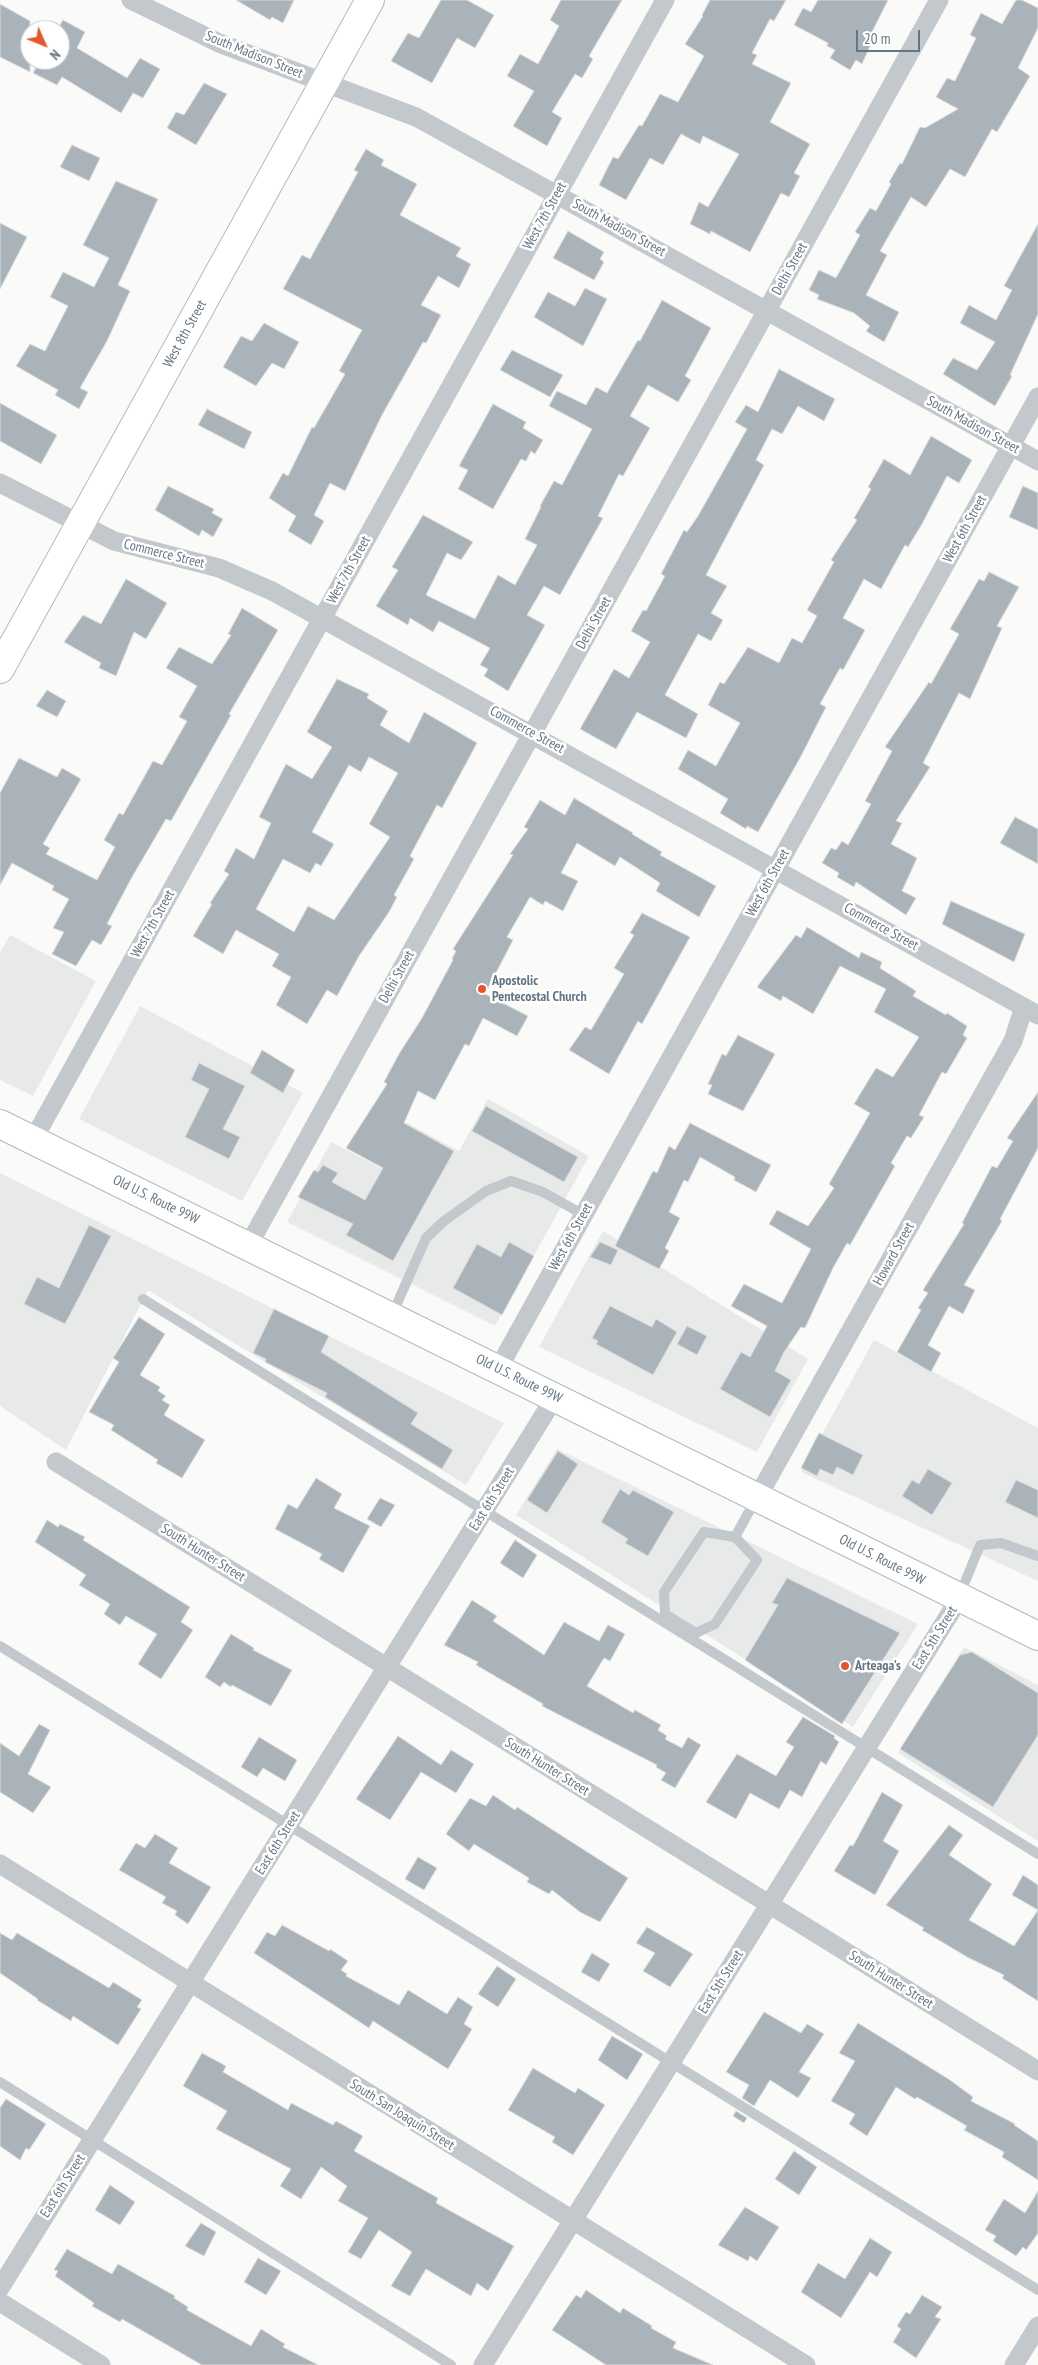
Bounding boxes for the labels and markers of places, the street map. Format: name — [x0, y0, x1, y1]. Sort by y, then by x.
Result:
place label: Apostolic Pentecostal Church — [492, 973, 587, 1006]
marker: Apostolic Pentecostal Church — [476, 983, 488, 995]
place label: Arteaga's — [855, 1658, 901, 1674]
marker: Arteaga's — [839, 1660, 851, 1672]

